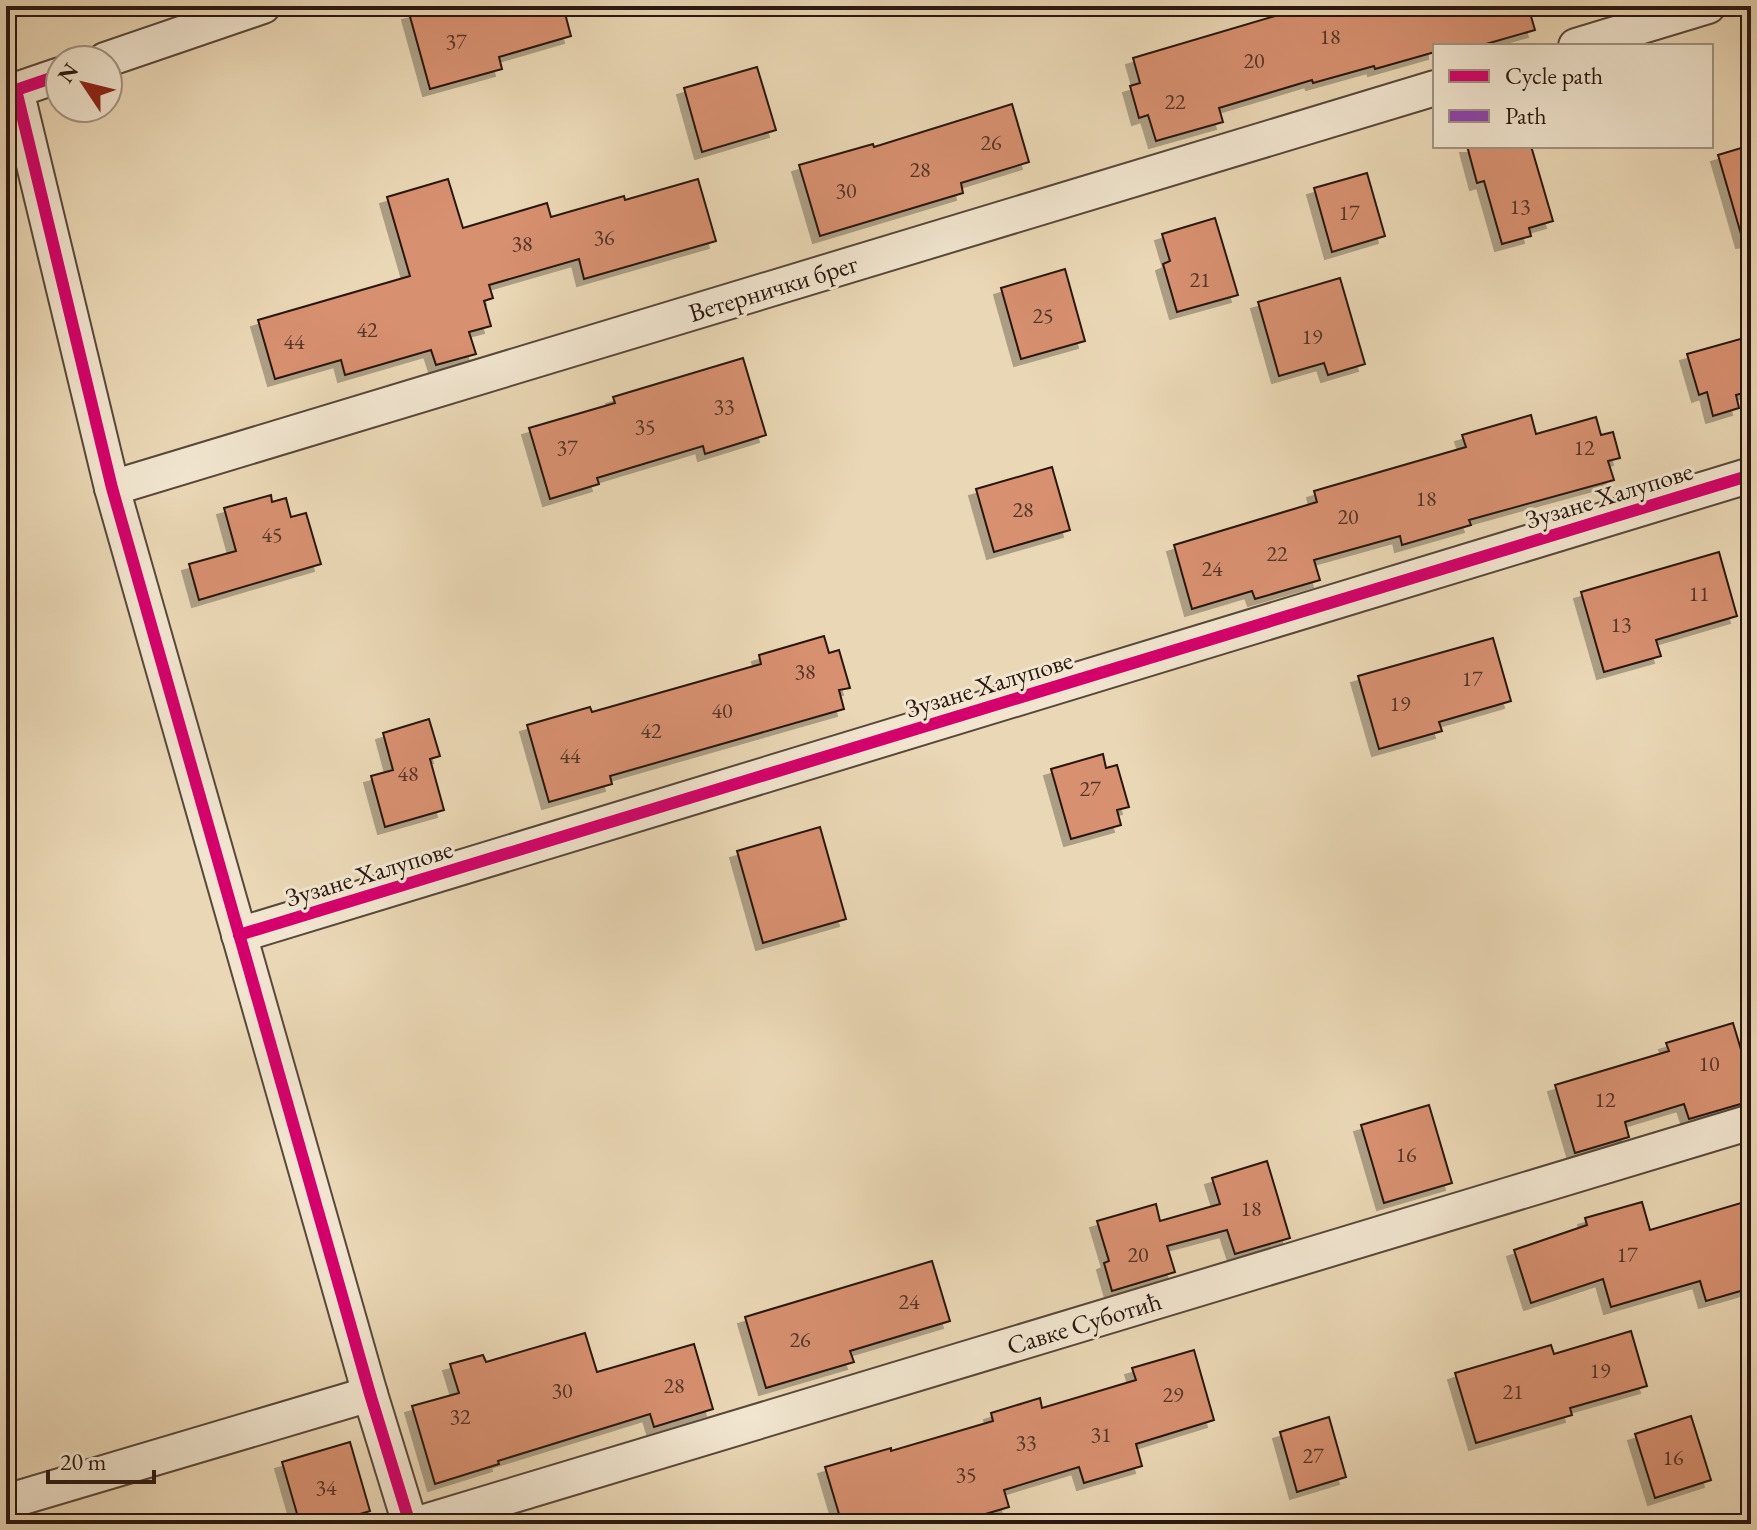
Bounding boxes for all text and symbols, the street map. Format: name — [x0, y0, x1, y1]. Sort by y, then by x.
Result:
house number: 18 — [1319, 22, 1341, 51]
house number: 37 — [445, 27, 467, 56]
north arrow — [44, 44, 124, 124]
legend — [1433, 44, 1713, 148]
house number: 20 — [1243, 46, 1265, 75]
text: N — [51, 57, 85, 88]
text: Cycle path — [1505, 60, 1603, 91]
house number: 22 — [1164, 87, 1186, 116]
text: Path — [1505, 100, 1547, 131]
house number: 26 — [980, 128, 1002, 157]
house number: 28 — [909, 155, 931, 184]
house number: 30 — [835, 176, 857, 205]
house number: 13 — [1509, 192, 1531, 221]
house number: 17 — [1338, 198, 1360, 227]
house number: 36 — [593, 223, 615, 252]
house number: 38 — [511, 229, 533, 258]
street label: Ветернички брег — [684, 246, 862, 330]
house number: 21 — [1189, 265, 1211, 294]
house number: 25 — [1032, 301, 1054, 330]
house number: 42 — [356, 315, 378, 344]
house number: 19 — [1301, 322, 1323, 351]
house number: 44 — [283, 327, 305, 356]
house number: 33 — [713, 392, 735, 421]
house number: 35 — [634, 412, 656, 441]
house number: 37 — [556, 433, 578, 462]
house number: 12 — [1573, 433, 1595, 462]
street label: Зузане Халупове — [1521, 453, 1697, 537]
house number: 18 — [1415, 484, 1437, 513]
house number: 28 — [1012, 495, 1034, 524]
house number: 20 — [1337, 502, 1359, 531]
house number: 45 — [261, 520, 283, 549]
house number: 22 — [1266, 539, 1288, 568]
house number: 24 — [1201, 554, 1223, 583]
house number: 11 — [1688, 579, 1710, 608]
house number: 13 — [1610, 610, 1632, 639]
street label: Зузане Халупове — [901, 642, 1077, 726]
house number: 38 — [794, 657, 816, 686]
house number: 17 — [1461, 664, 1483, 693]
house number: 19 — [1389, 689, 1411, 718]
house number: 40 — [711, 696, 733, 725]
house number: 42 — [640, 716, 662, 745]
house number: 44 — [559, 741, 581, 770]
house number: 48 — [397, 759, 419, 788]
house number: 27 — [1079, 774, 1101, 803]
street label: Зузане Халупове — [281, 831, 457, 915]
house number: 10 — [1698, 1049, 1720, 1078]
house number: 12 — [1594, 1085, 1616, 1114]
house number: 16 — [1395, 1140, 1417, 1169]
house number: 18 — [1240, 1194, 1262, 1223]
house number: 20 — [1127, 1240, 1149, 1269]
house number: 17 — [1616, 1240, 1638, 1269]
street label: Савке Суботић — [1003, 1283, 1165, 1363]
house number: 24 — [898, 1287, 920, 1316]
house number: 26 — [789, 1325, 811, 1354]
house number: 19 — [1589, 1356, 1611, 1385]
house number: 28 — [663, 1371, 685, 1400]
house number: 30 — [551, 1376, 573, 1405]
house number: 21 — [1502, 1377, 1524, 1406]
house number: 29 — [1162, 1380, 1184, 1409]
house number: 32 — [449, 1402, 471, 1431]
house number: 31 — [1090, 1420, 1112, 1449]
house number: 33 — [1015, 1428, 1037, 1457]
scale bar — [48, 1434, 154, 1484]
house number: 27 — [1302, 1441, 1324, 1470]
house number: 16 — [1662, 1443, 1684, 1472]
text: 20 m — [60, 1446, 107, 1477]
house number: 35 — [955, 1460, 977, 1489]
house number: 34 — [315, 1473, 337, 1502]

